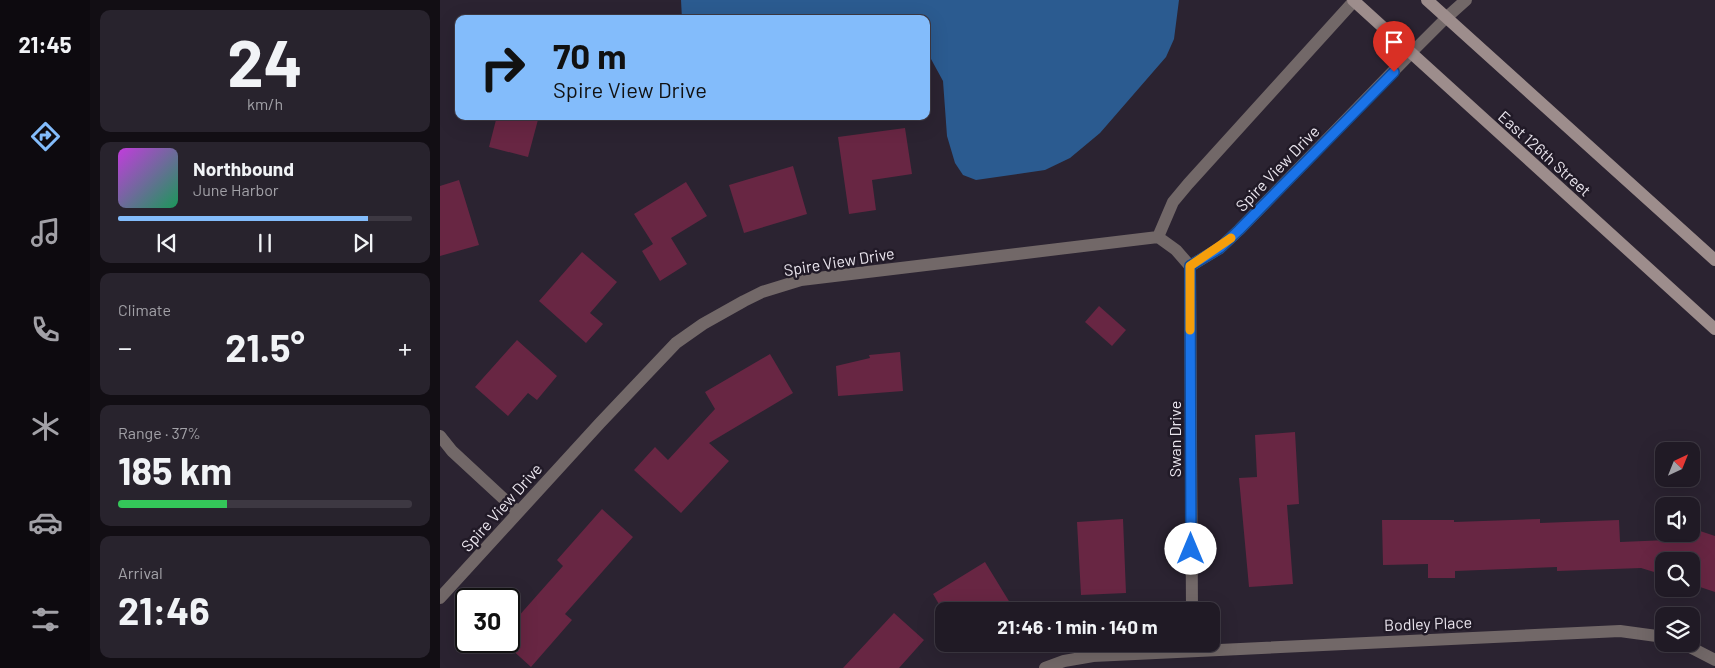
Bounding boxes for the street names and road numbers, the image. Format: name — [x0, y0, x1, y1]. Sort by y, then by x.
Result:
street label: East 126th Street — [1495, 106, 1595, 200]
street label: Spire View Drive — [1231, 121, 1323, 215]
street label: Spire View Drive — [782, 243, 896, 279]
street label: Swan Drive — [1165, 401, 1184, 477]
street label: Spire View Drive — [456, 459, 546, 555]
street label: Bodley Place — [1384, 612, 1472, 634]

